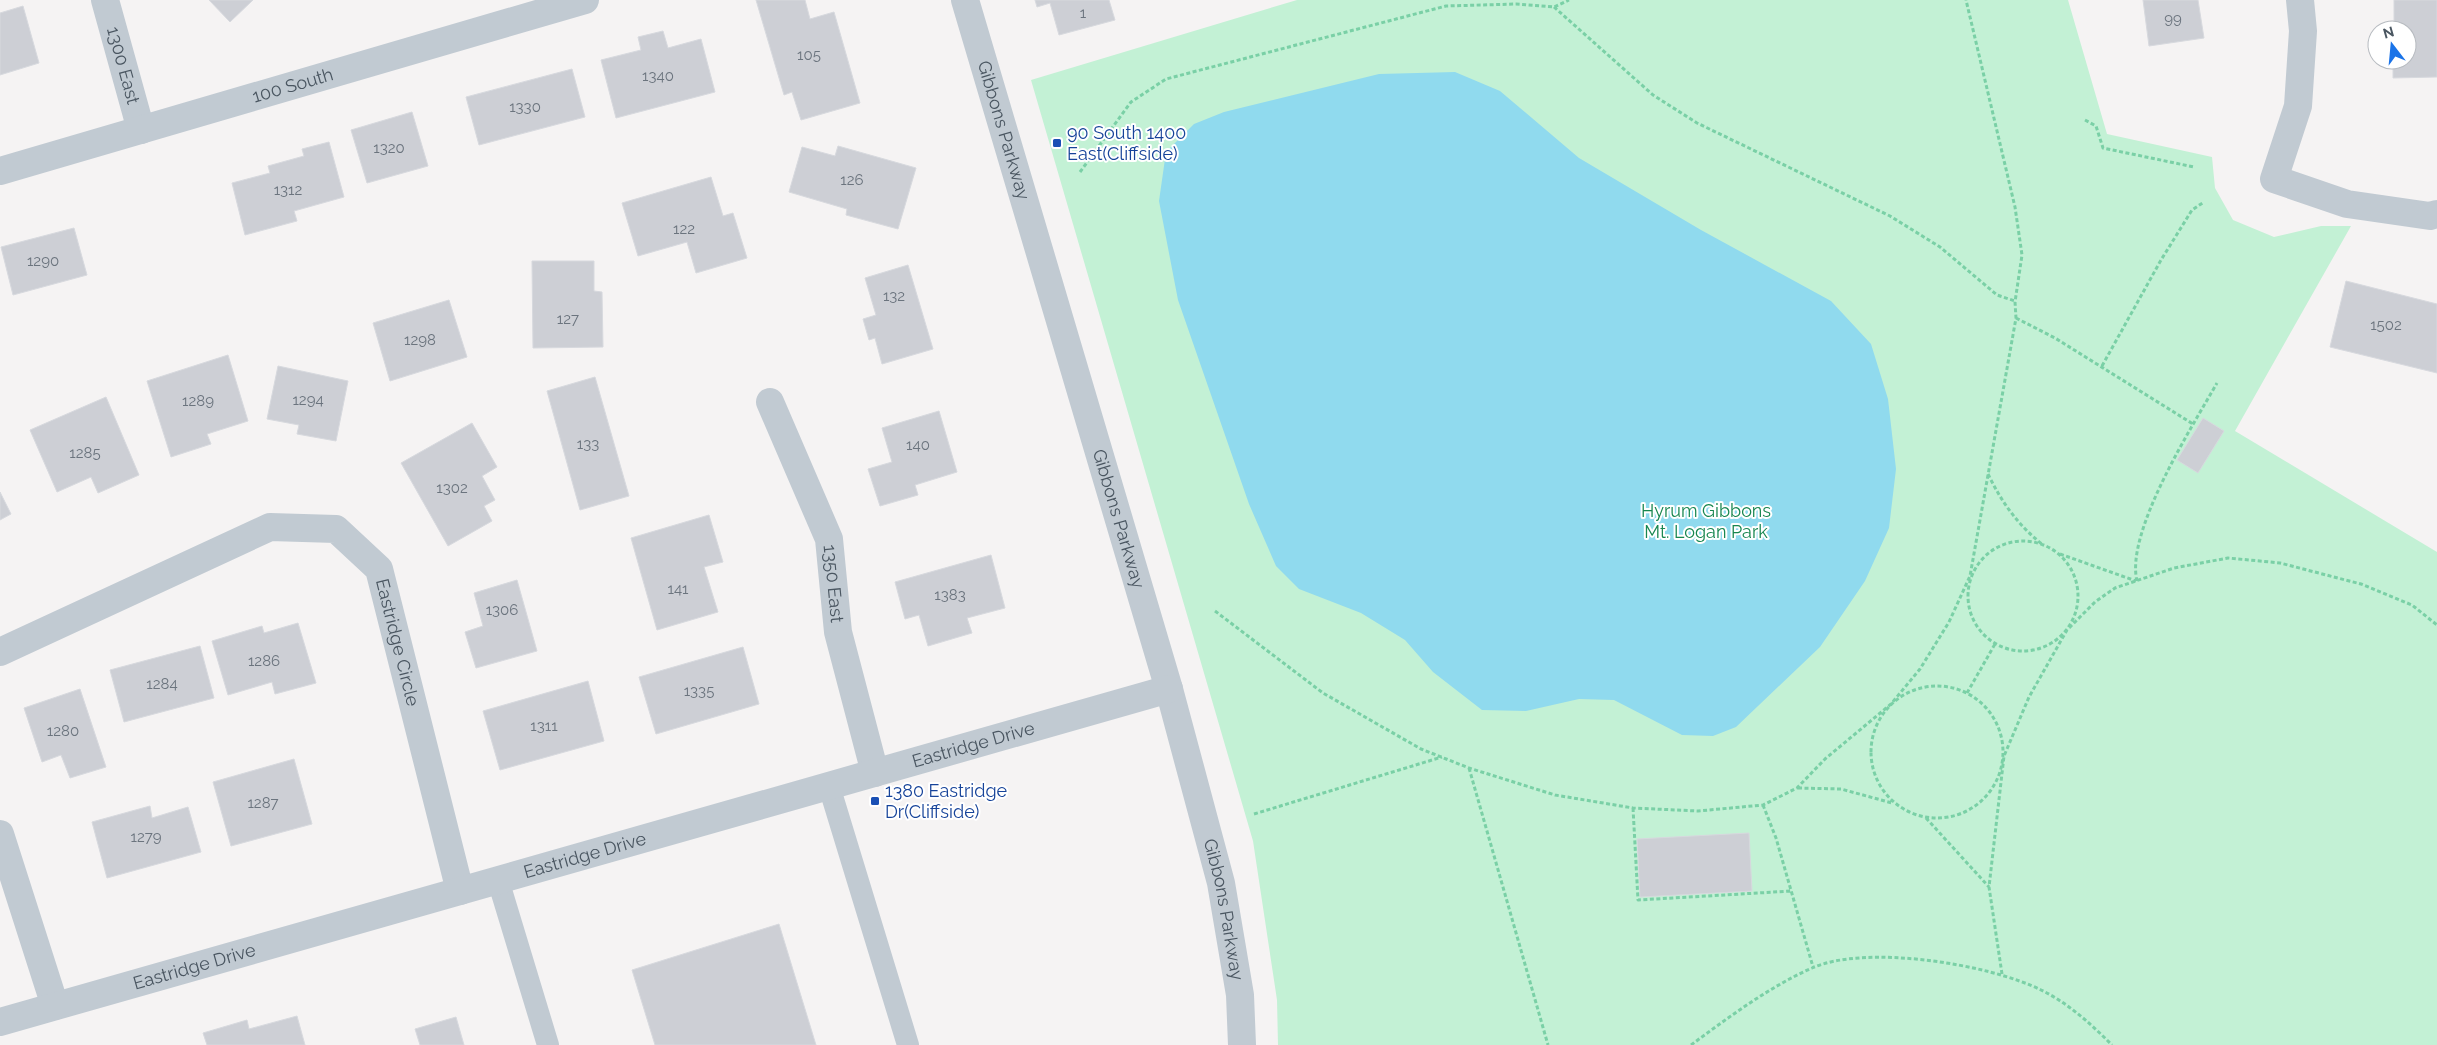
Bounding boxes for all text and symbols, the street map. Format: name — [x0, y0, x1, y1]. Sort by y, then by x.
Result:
house number: 1 — [1080, 4, 1087, 22]
house number: 99 — [2164, 10, 2182, 28]
north arrow — [2367, 20, 2417, 70]
text: N — [2381, 23, 2396, 42]
street label: 1300 East — [103, 24, 144, 106]
house number: 105 — [797, 46, 821, 64]
street label: Gibbons Parkway — [974, 58, 1035, 203]
street label: 100 South — [250, 63, 336, 107]
house number: 1340 — [642, 67, 674, 85]
house number: 1330 — [509, 98, 541, 116]
place label: 90 South 1400 East(Cliffside) — [1067, 122, 1186, 164]
marker: 90 South 1400 East(Cliffside) — [1051, 137, 1063, 149]
house number: 1320 — [373, 139, 405, 157]
house number: 126 — [840, 171, 864, 189]
house number: 1312 — [274, 181, 303, 199]
house number: 122 — [673, 220, 695, 238]
house number: 1290 — [27, 252, 59, 270]
house number: 132 — [883, 287, 905, 305]
house number: 127 — [557, 310, 579, 328]
house number: 1502 — [2370, 316, 2402, 334]
house number: 1298 — [404, 331, 436, 349]
house number: 1294 — [292, 391, 324, 409]
house number: 1289 — [182, 392, 214, 410]
house number: 133 — [577, 435, 599, 453]
house number: 140 — [906, 436, 930, 454]
house number: 1285 — [69, 444, 101, 462]
street label: Gibbons Parkway — [1089, 447, 1150, 591]
house number: 1302 — [436, 479, 468, 497]
park label: Hyrum Gibbons Mt. Logan Park — [1641, 500, 1771, 542]
street label: 1350 East — [820, 544, 848, 624]
street label: Eastridge Circle — [372, 576, 424, 709]
house number: 141 — [667, 580, 689, 598]
house number: 1383 — [934, 586, 966, 604]
house number: 1306 — [486, 601, 518, 619]
house number: 1286 — [248, 652, 280, 670]
house number: 1284 — [146, 675, 178, 693]
house number: 1335 — [684, 682, 714, 700]
house number: 1311 — [530, 717, 558, 735]
street label: Eastridge Drive — [910, 717, 1037, 772]
house number: 1280 — [47, 722, 79, 740]
place label: 1380 Eastridge Dr(Cliffside) — [885, 780, 1008, 822]
house number: 1287 — [247, 794, 279, 812]
marker: 1380 Eastridge Dr(Cliffside) — [869, 795, 881, 807]
street label: Eastridge Drive — [521, 827, 649, 882]
house number: 1279 — [130, 828, 162, 846]
street label: Gibbons Parkway — [1200, 836, 1248, 982]
street label: Eastridge Drive — [131, 939, 258, 994]

